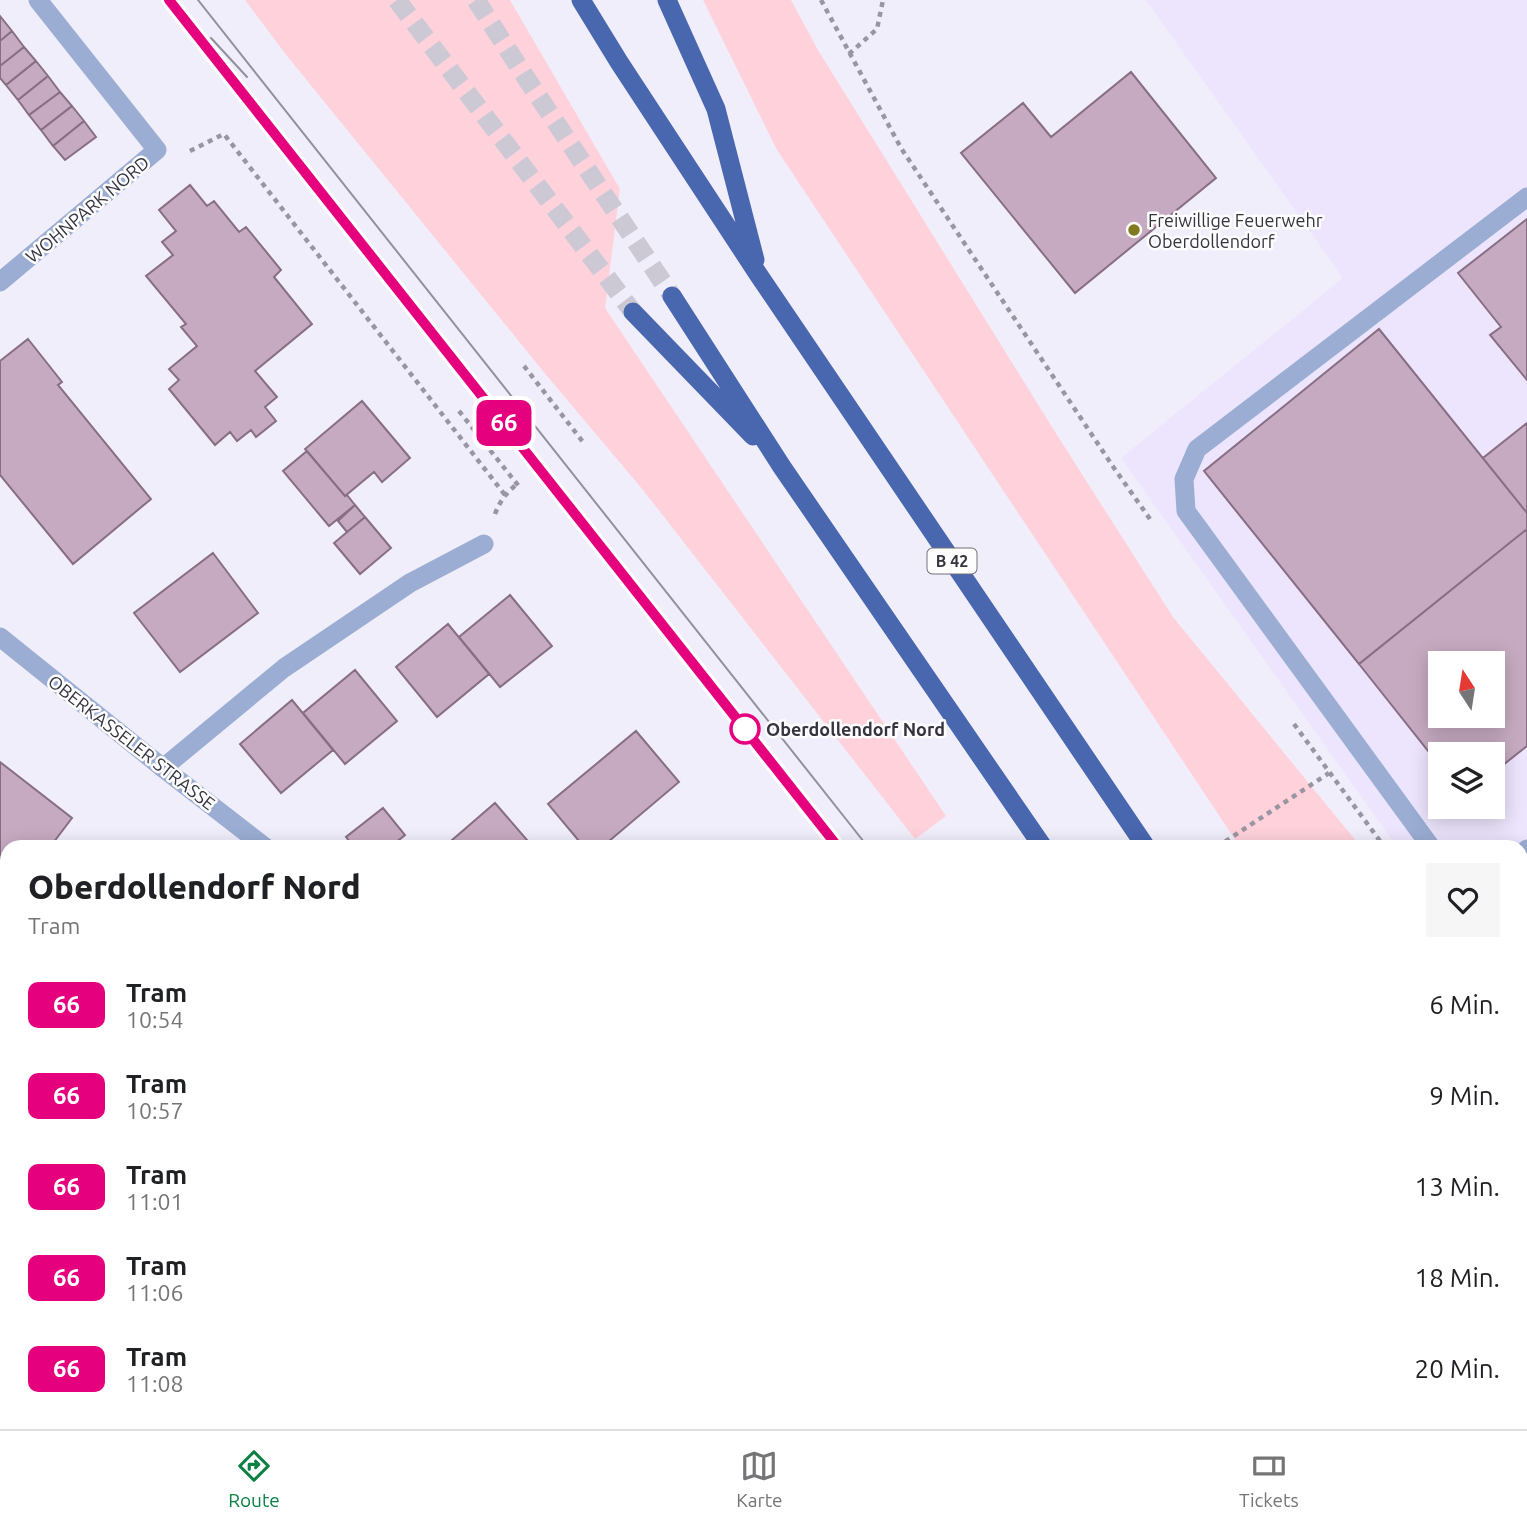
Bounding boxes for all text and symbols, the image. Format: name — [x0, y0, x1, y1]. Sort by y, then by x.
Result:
street label: WOHNPARK NORD — [21, 152, 153, 266]
place label: Freiwillige Feuerwehr Oberdollendorf — [1148, 210, 1323, 251]
marker: Freiwillige Feuerwehr Oberdollendorf — [1126, 222, 1142, 238]
line badge: 66 — [472, 400, 536, 446]
text: 66 — [490, 409, 518, 436]
road number: B 42 — [928, 548, 976, 574]
north arrow — [1428, 651, 1505, 728]
map controls — [1428, 651, 1505, 819]
street label: OBERKASSELER STRASSE — [45, 671, 219, 813]
marker: Oberdollendorf Nord — [730, 714, 760, 744]
place label: Oberdollendorf Nord — [766, 719, 945, 739]
button: layers — [1428, 742, 1505, 819]
button: heart — [1426, 863, 1500, 937]
text: Oberdollendorf Nord — [28, 868, 361, 905]
text: Tram — [28, 913, 80, 938]
text: Tram — [126, 978, 187, 1007]
text: 6 Min. — [1429, 990, 1500, 1019]
text: 66 — [53, 991, 80, 1018]
text: 10:54 — [126, 1007, 184, 1032]
text: Tram — [126, 1069, 187, 1098]
text: 9 Min. — [1429, 1081, 1500, 1110]
text: 66 — [53, 1082, 80, 1109]
text: 10:57 — [126, 1098, 184, 1123]
text: Tram — [126, 1160, 187, 1189]
text: 13 Min. — [1415, 1172, 1500, 1201]
text: 66 — [53, 1173, 80, 1200]
text: 11:01 — [126, 1189, 184, 1214]
text: Tram — [126, 1251, 187, 1280]
text: 18 Min. — [1415, 1263, 1500, 1292]
text: 66 — [53, 1264, 80, 1291]
text: 11:06 — [126, 1280, 184, 1305]
text: Tram — [126, 1342, 187, 1371]
text: 20 Min. — [1415, 1354, 1500, 1383]
text: 66 — [53, 1355, 80, 1382]
text: 11:08 — [126, 1371, 184, 1396]
tab: Route — [228, 1447, 280, 1511]
tab: Karte — [736, 1447, 783, 1511]
tab: Tickets — [1239, 1447, 1299, 1511]

